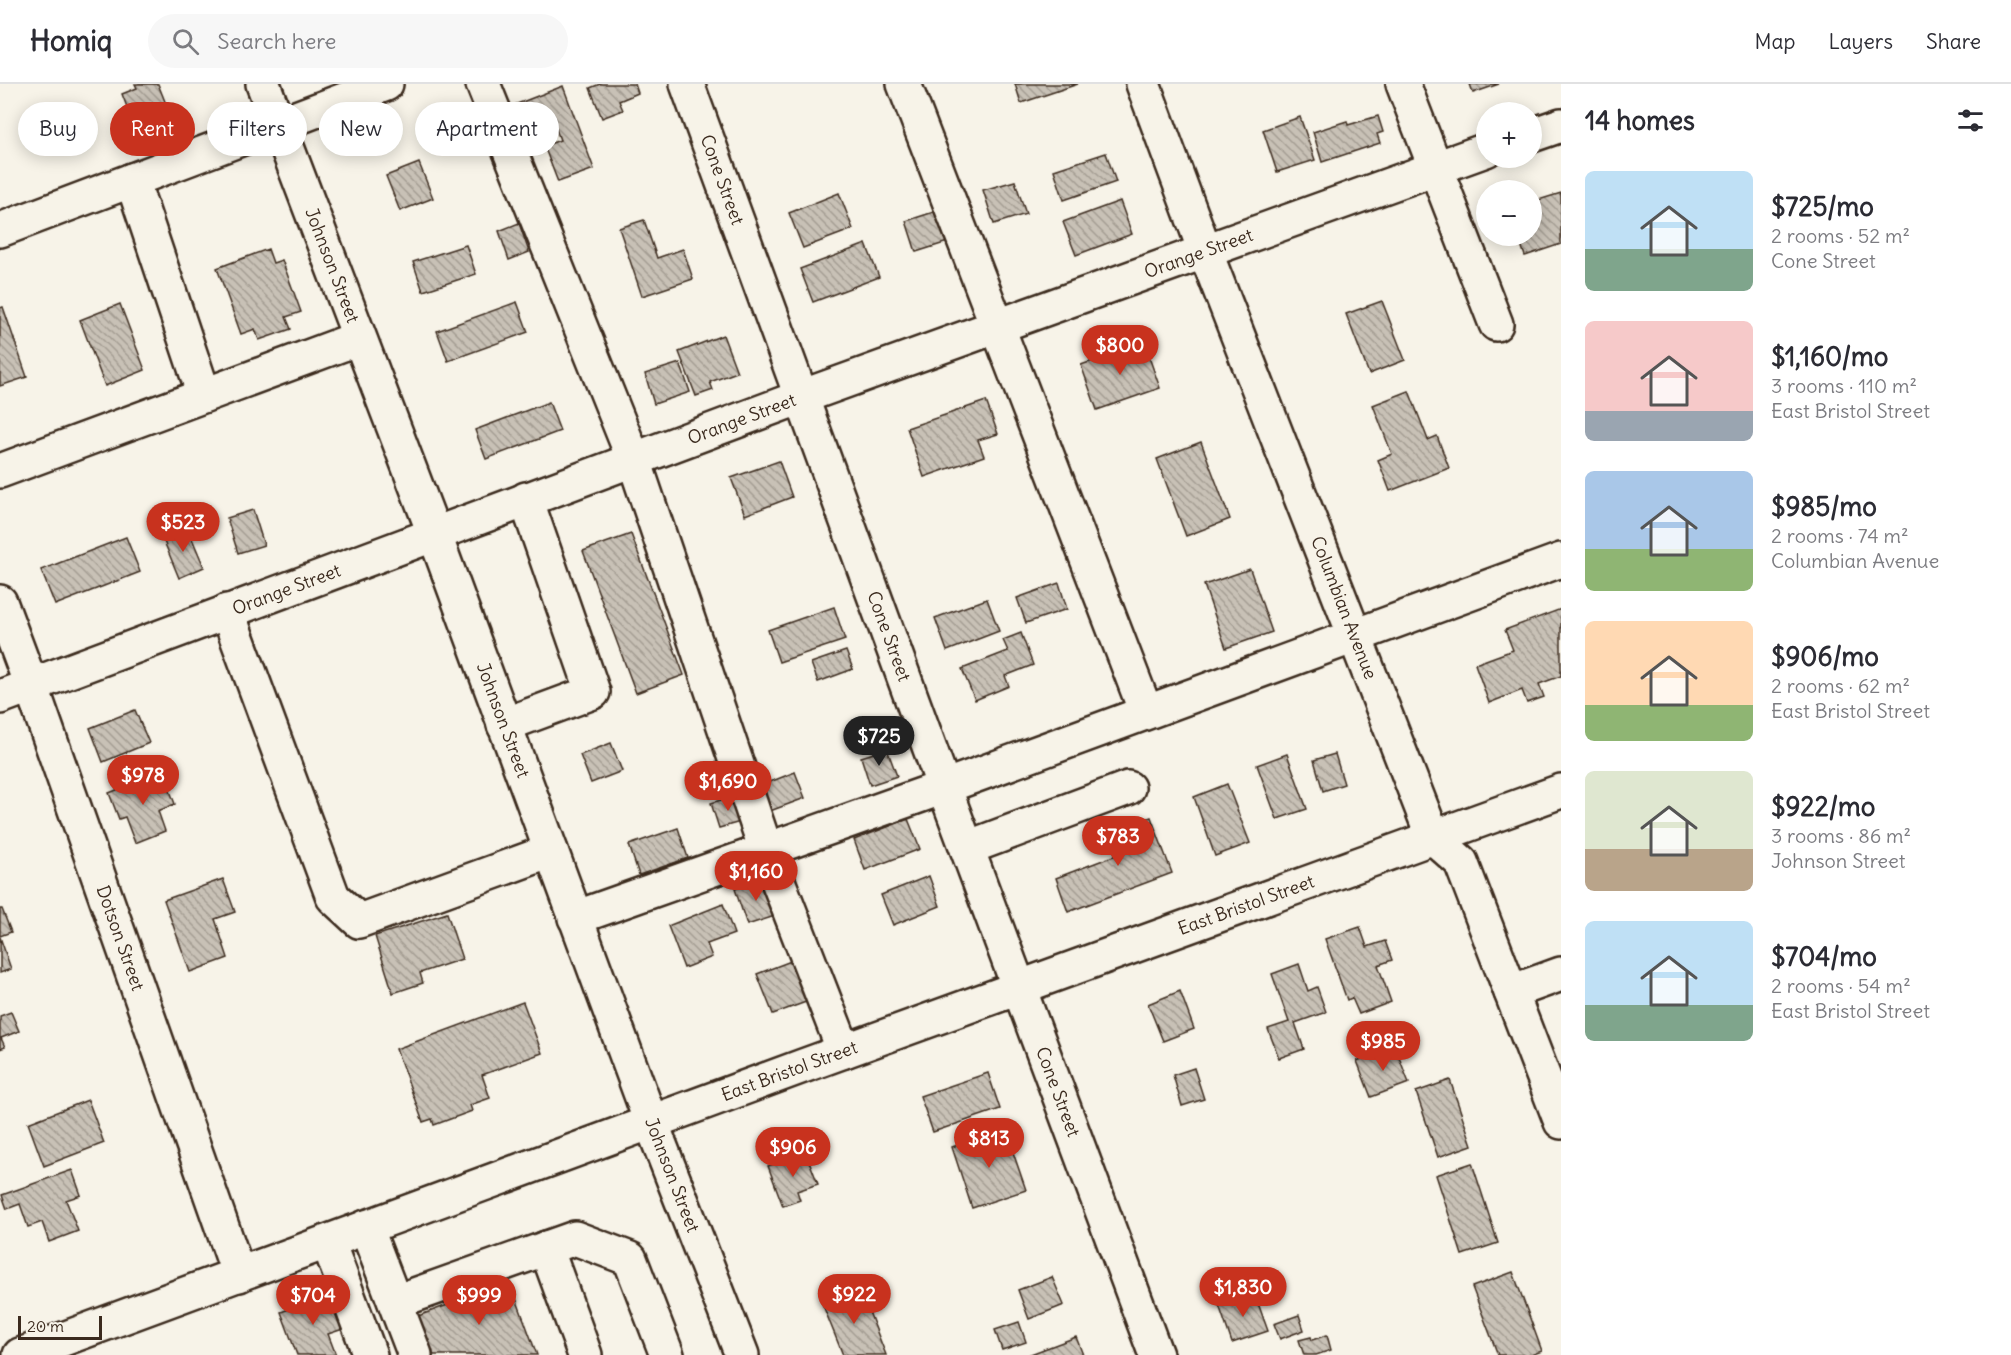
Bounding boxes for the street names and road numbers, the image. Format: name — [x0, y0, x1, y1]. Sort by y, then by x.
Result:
street label: Cone Street — [695, 131, 749, 228]
street label: Johnson Street — [300, 204, 365, 326]
street label: Orange Street — [1141, 223, 1256, 283]
street label: Orange Street — [684, 388, 799, 449]
street label: Columbian Avenue — [1306, 533, 1382, 682]
street label: Orange Street — [229, 558, 344, 620]
street label: Cone Street — [862, 588, 916, 684]
street label: Johnson Street — [472, 659, 535, 781]
street label: East Bristol Street — [1175, 870, 1317, 940]
street label: Dotson Street — [92, 882, 150, 994]
street label: East Bristol Street — [718, 1035, 860, 1106]
street label: Cone Street — [1031, 1044, 1086, 1140]
street label: Johnson Street — [640, 1114, 705, 1235]

